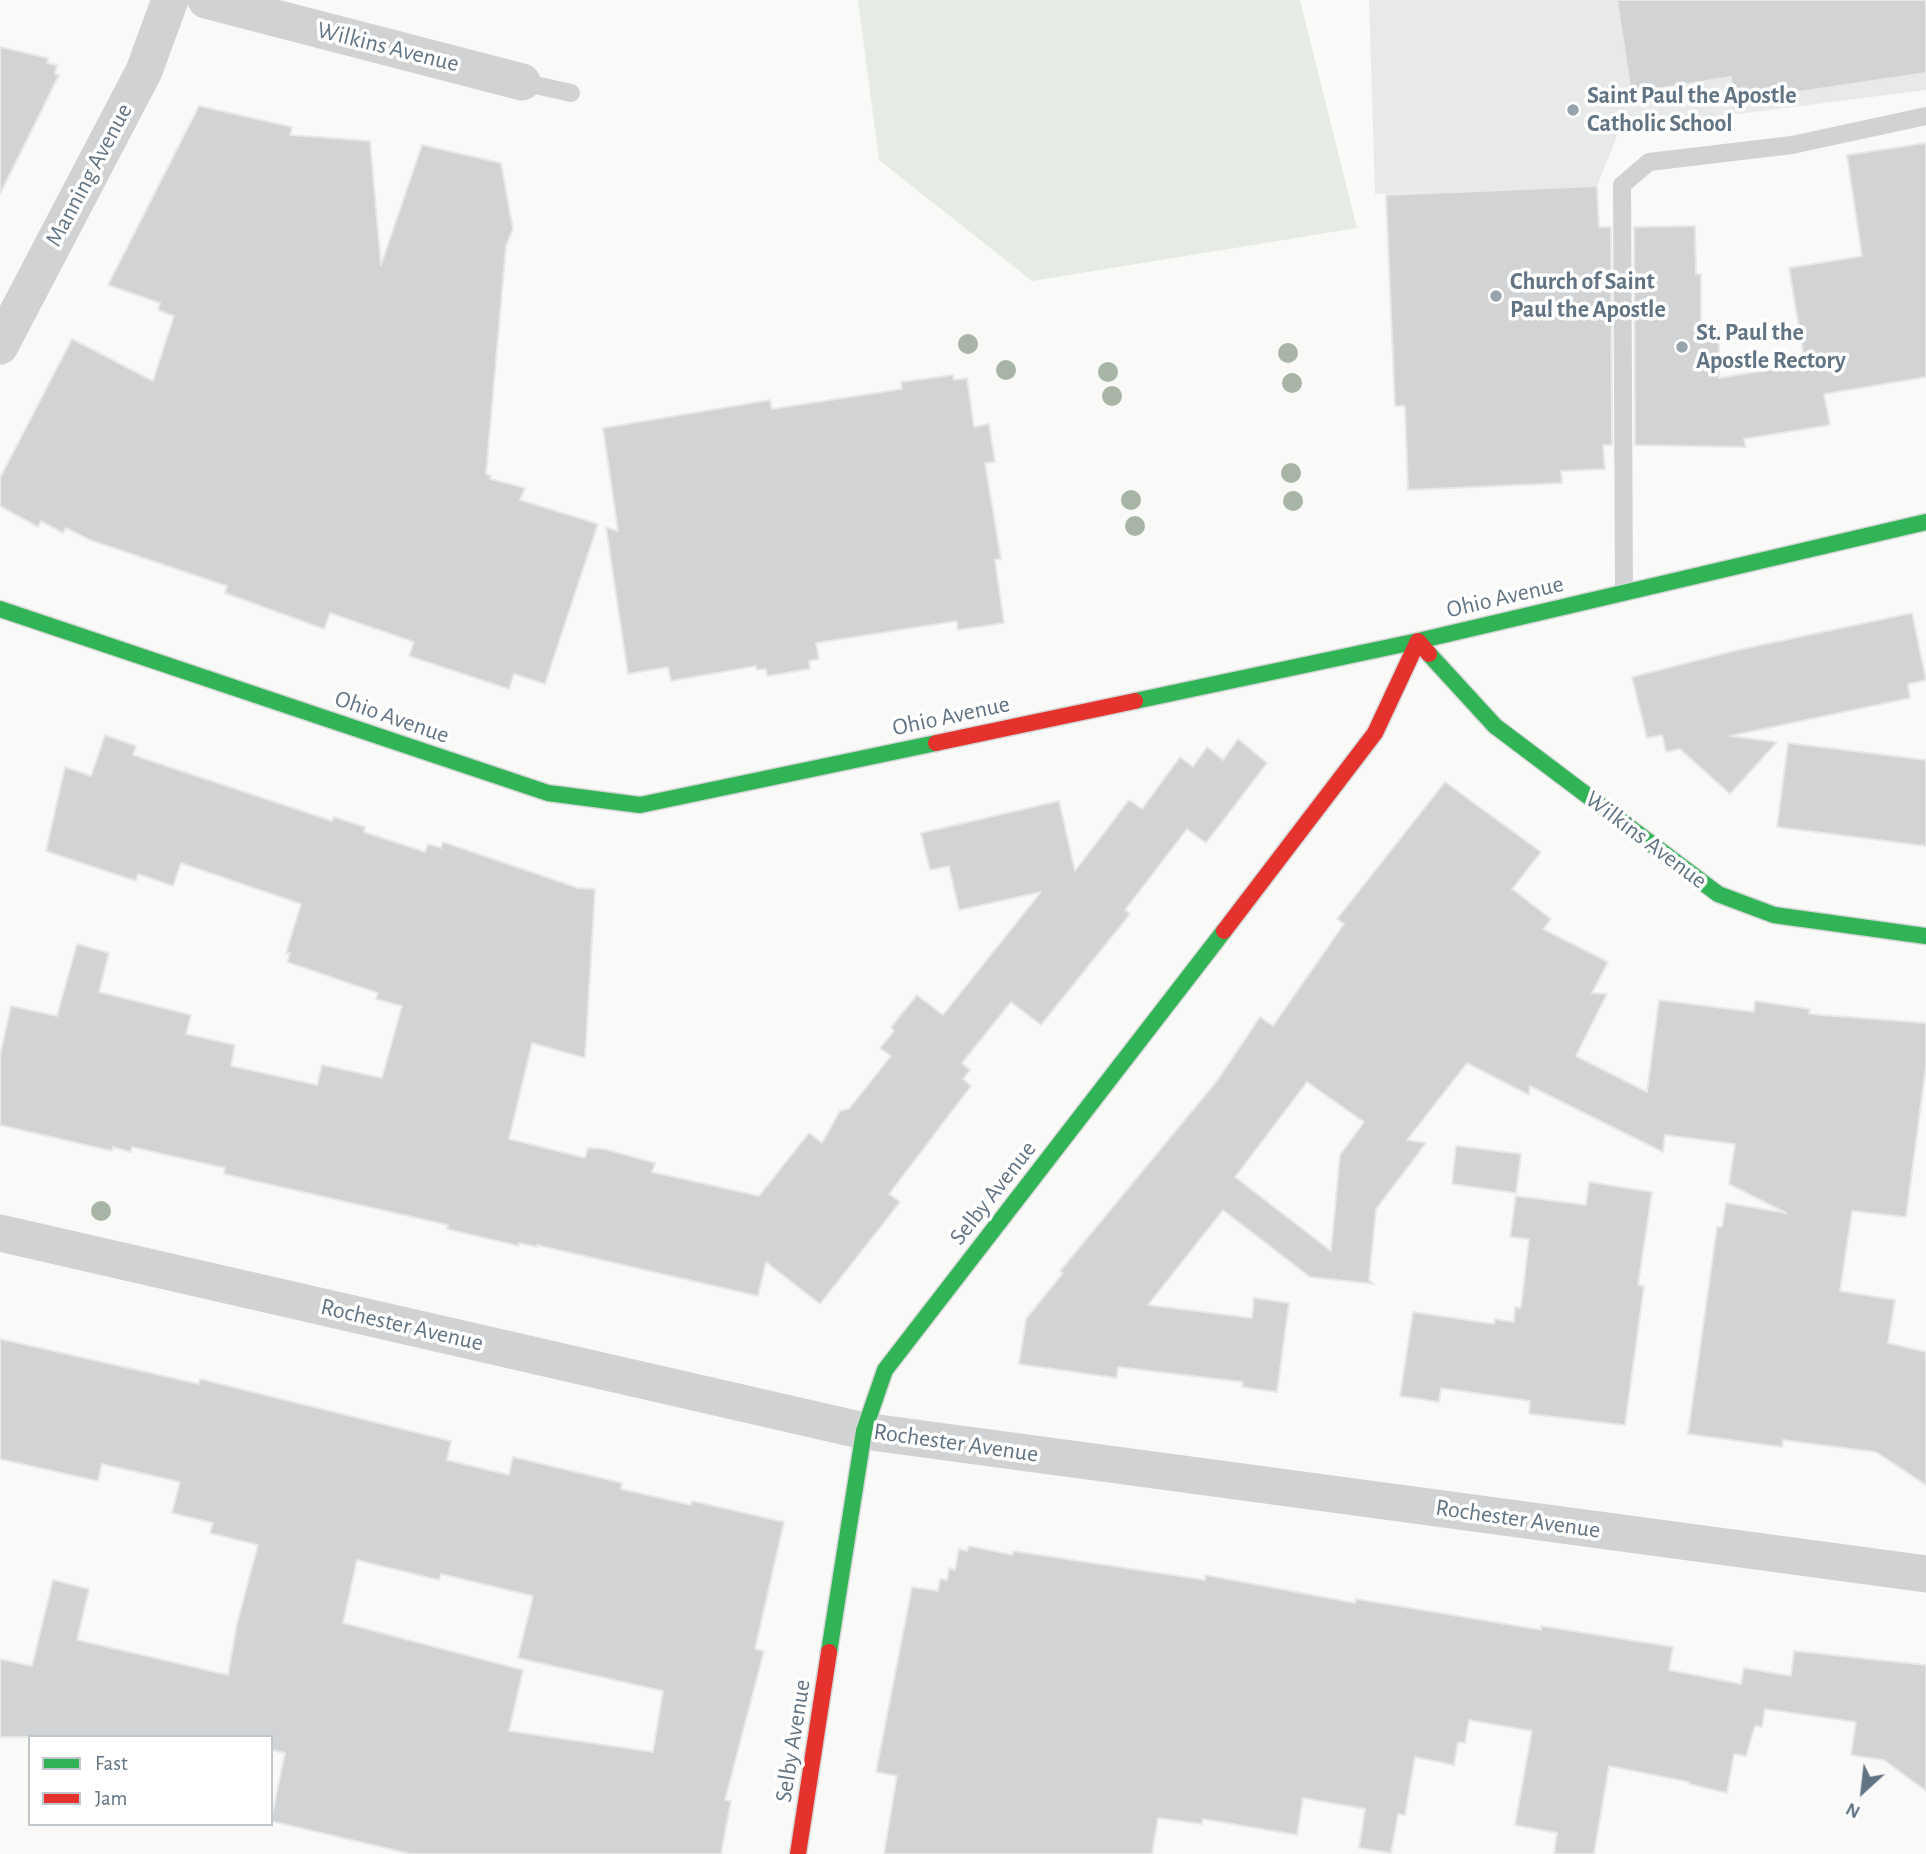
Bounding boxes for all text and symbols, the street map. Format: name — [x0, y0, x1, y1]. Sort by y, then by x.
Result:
street label: Wilkins Avenue — [314, 15, 462, 79]
place label: Saint Paul the Apostle Catholic School — [1587, 82, 1797, 138]
street label: Manning Avenue — [39, 99, 139, 251]
marker: Saint Paul the Apostle Catholic School — [1565, 102, 1581, 118]
place label: Church of Saint Paul the Apostle — [1510, 268, 1666, 324]
marker: Church of Saint Paul the Apostle — [1488, 288, 1504, 304]
place label: St. Paul the Apostle Rectory — [1696, 319, 1846, 375]
marker: St. Paul the Apostle Rectory — [1674, 339, 1690, 355]
street label: Ohio Avenue — [1444, 570, 1566, 624]
street label: Ohio Avenue — [331, 684, 453, 750]
street label: Ohio Avenue — [890, 690, 1012, 742]
street label: Wilkins Avenue — [1579, 785, 1713, 895]
street label: Selby Avenue — [943, 1135, 1043, 1251]
street label: Rochester Avenue — [318, 1292, 486, 1358]
street label: Rochester Avenue — [872, 1417, 1040, 1469]
street label: Rochester Avenue — [1434, 1493, 1602, 1545]
street label: Selby Avenue — [769, 1678, 817, 1804]
legend — [28, 1735, 273, 1826]
text: Fast — [95, 1753, 128, 1774]
north arrow — [1828, 1756, 1898, 1826]
text: Jam — [95, 1788, 127, 1809]
text: N — [1843, 1799, 1863, 1822]

